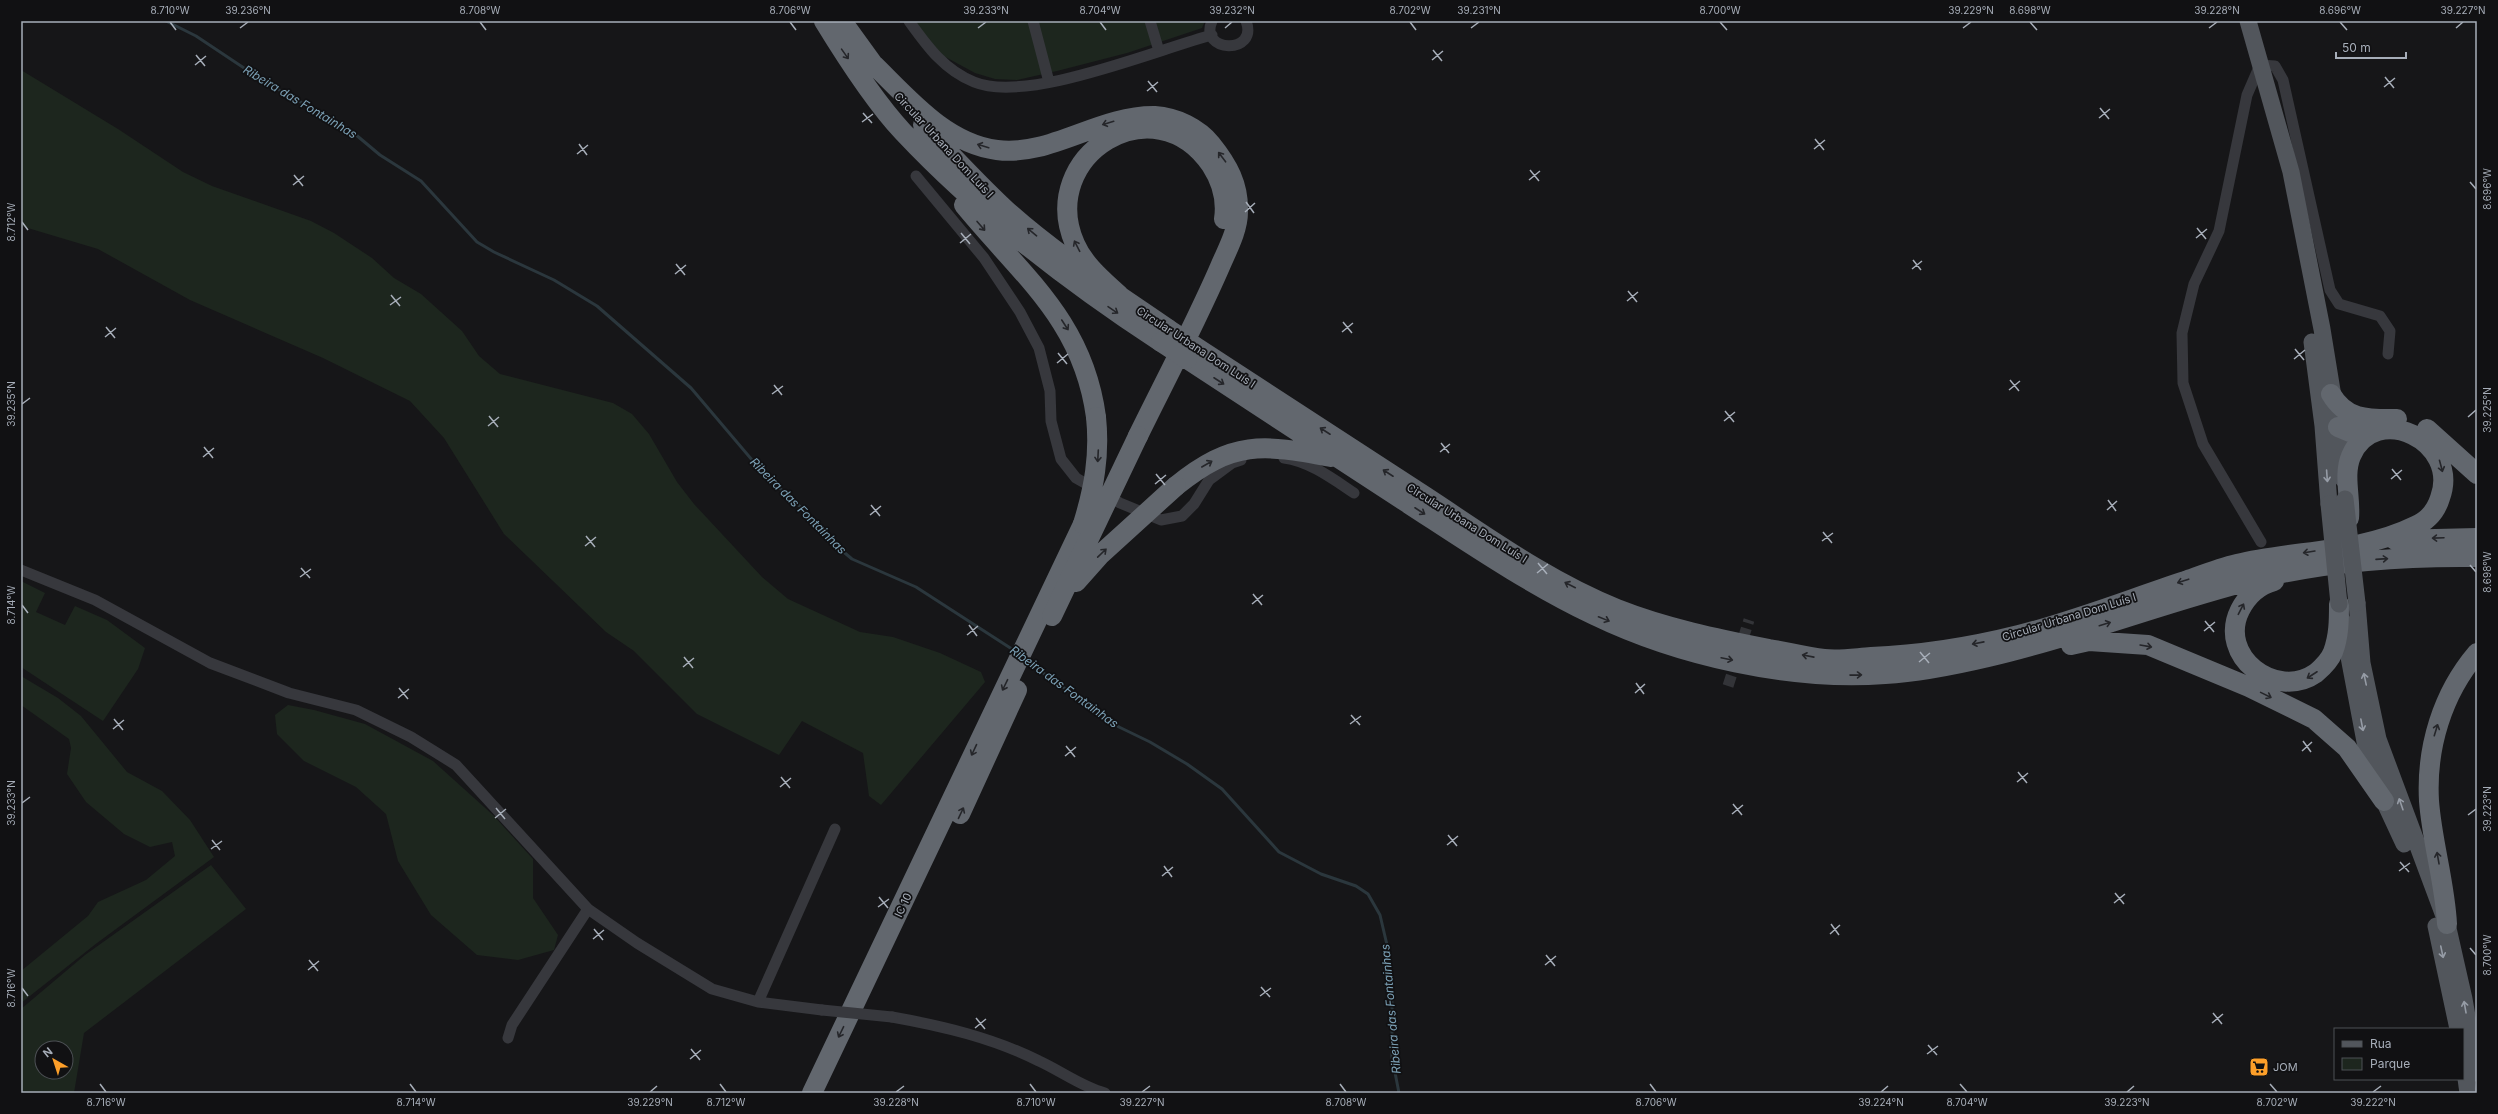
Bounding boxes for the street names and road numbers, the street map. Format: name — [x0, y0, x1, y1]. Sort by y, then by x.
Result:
street label: Circular Urbana Dom Luís I — [891, 89, 997, 201]
street label: Circular Urbana Dom Luís I — [1134, 303, 1258, 391]
street label: Circular Urbana Dom Luís I — [1404, 480, 1530, 566]
street label: Circular Urbana Dom Luís I — [2000, 590, 2138, 644]
street label: IC 10 — [891, 890, 915, 920]

